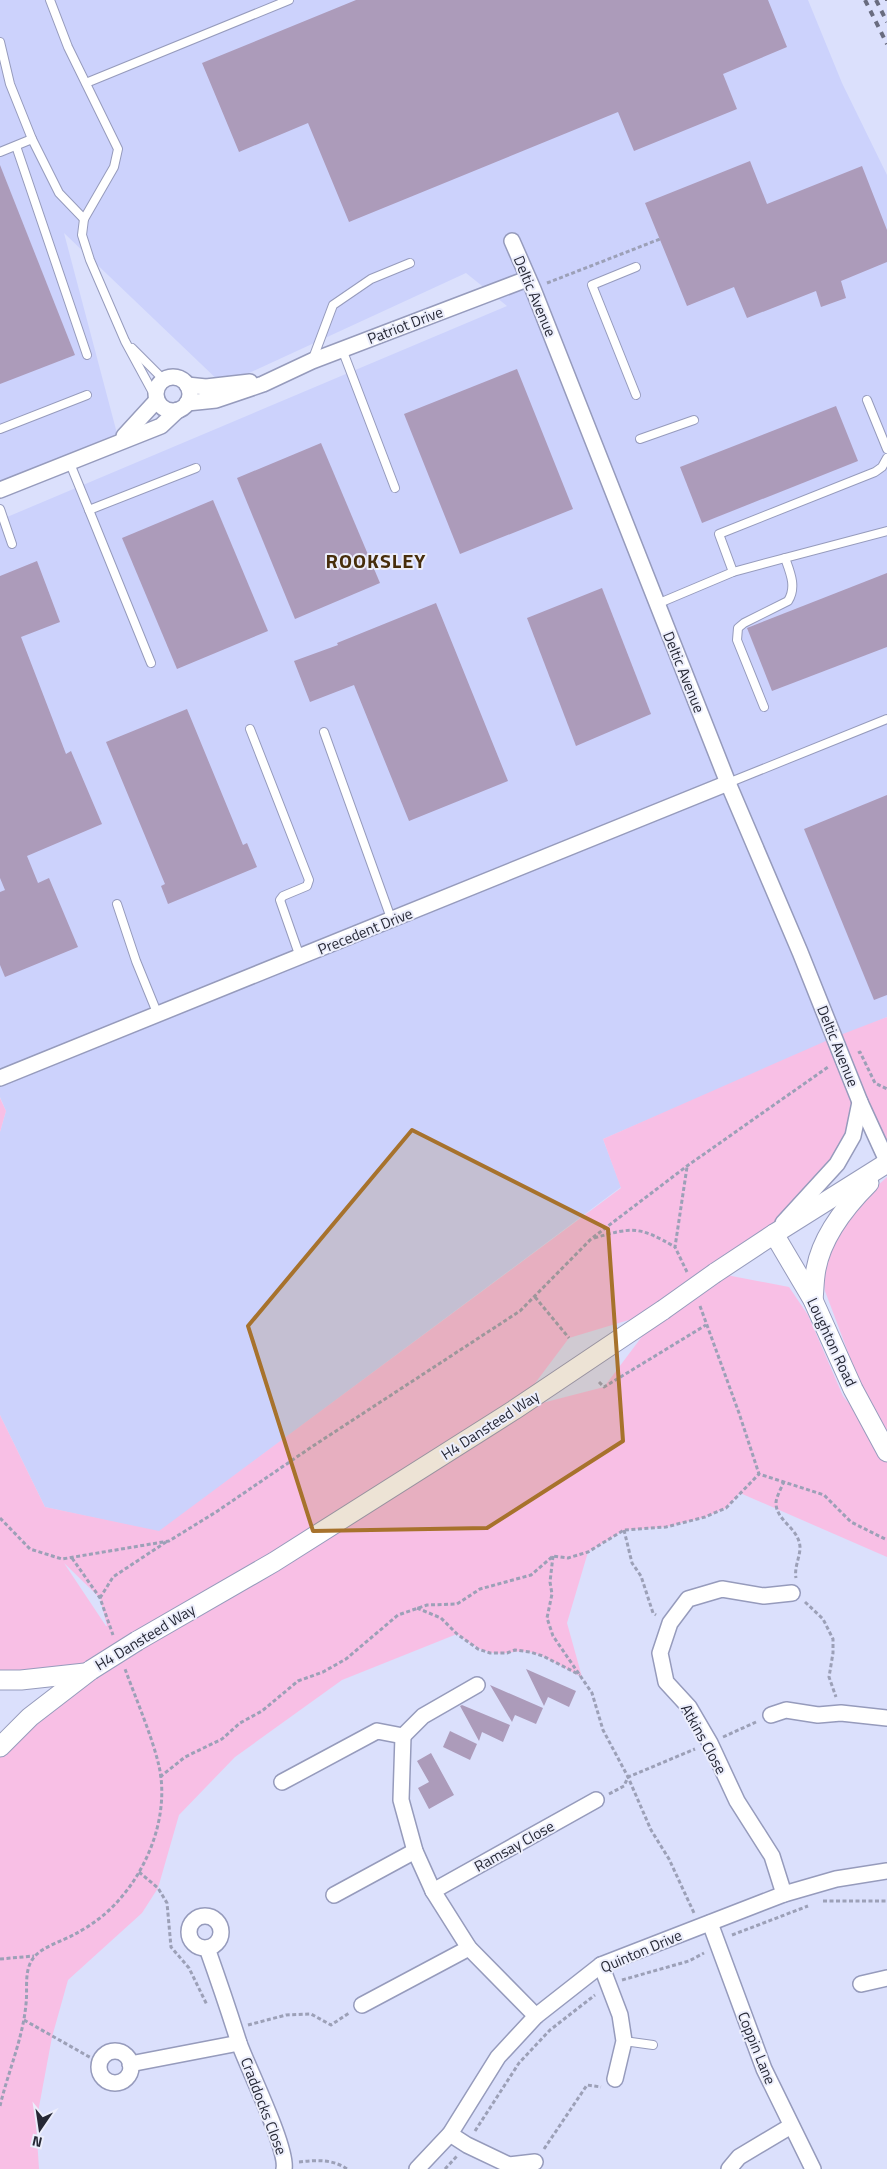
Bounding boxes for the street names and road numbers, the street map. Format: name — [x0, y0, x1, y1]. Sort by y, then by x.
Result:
street label: Deltic Avenue — [508, 252, 562, 340]
street label: Patriot Drive — [364, 300, 446, 350]
street label: Deltic Avenue — [657, 628, 711, 716]
street label: Precedent Drive — [314, 902, 416, 960]
street label: Deltic Avenue — [811, 1002, 865, 1090]
street label: Loughton Road — [801, 1294, 863, 1390]
street label: H4 Dansteed Way — [436, 1384, 544, 1466]
street label: H4 Dansteed Way — [90, 1598, 200, 1676]
street label: Atkins Close — [675, 1700, 733, 1778]
street label: Ramsay Close — [470, 1815, 558, 1877]
street label: Quinton Drive — [597, 1924, 685, 1978]
street label: Coppin Lane — [732, 2008, 782, 2088]
street label: Craddocks Close — [235, 2054, 293, 2158]

